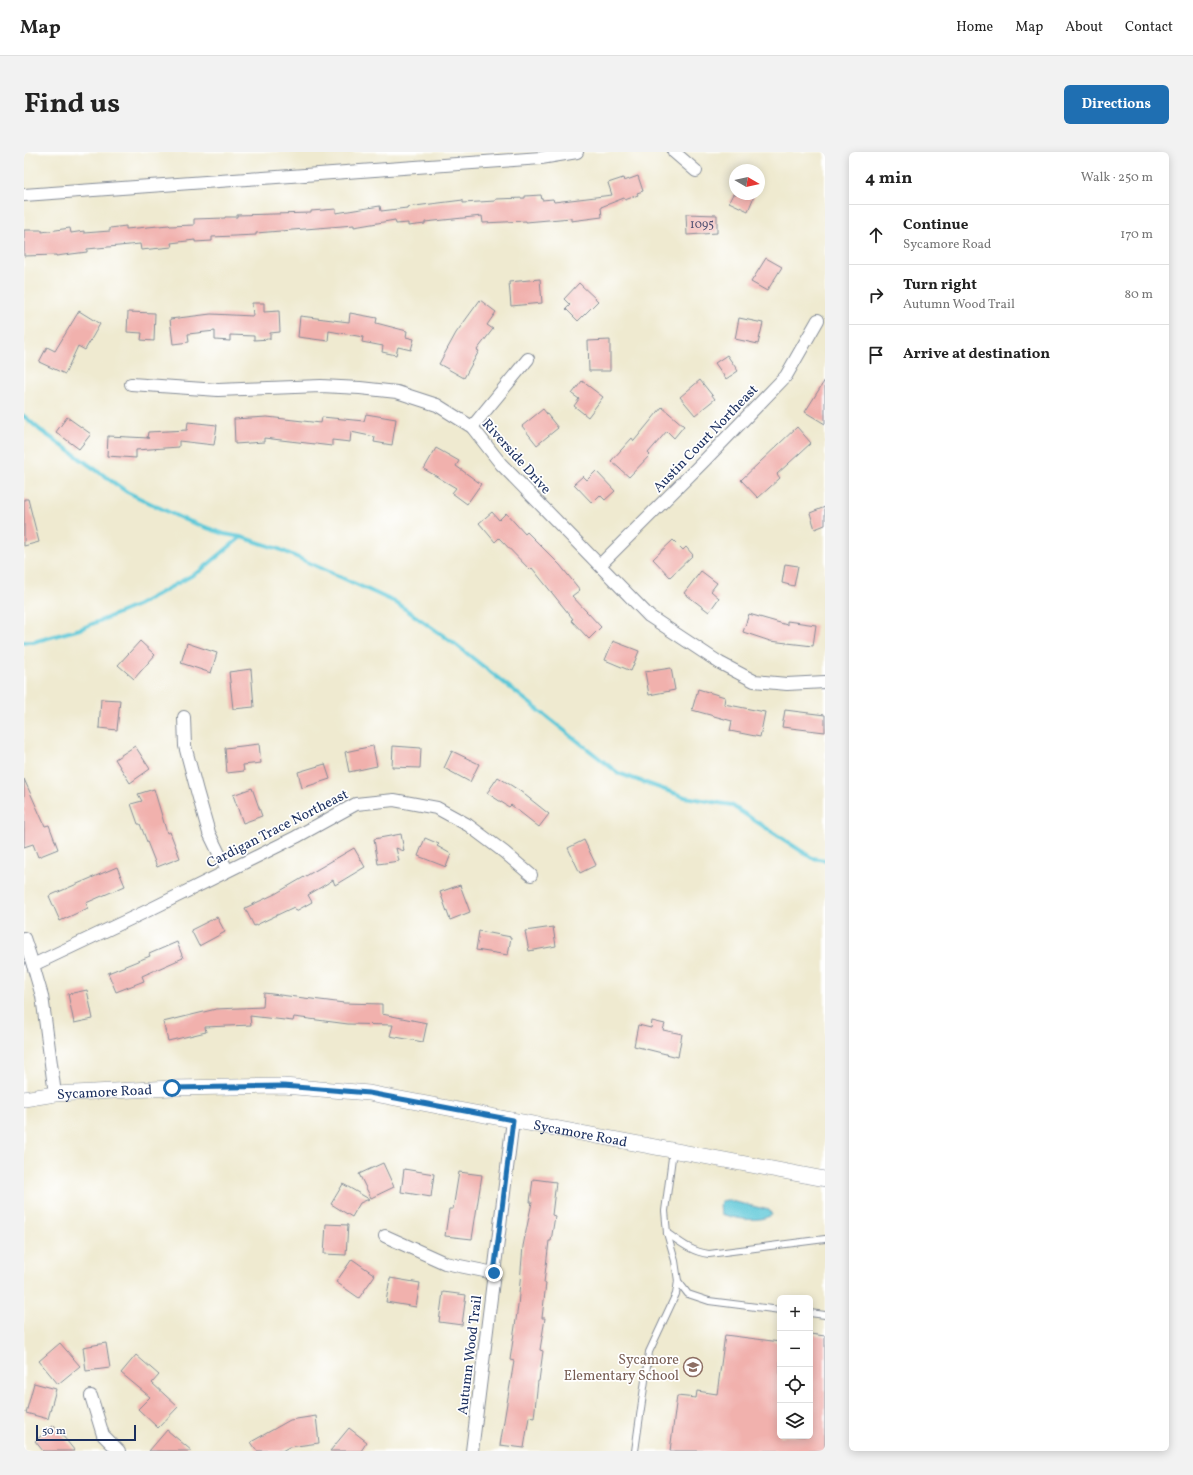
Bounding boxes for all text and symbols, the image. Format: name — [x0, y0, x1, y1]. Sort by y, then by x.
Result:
text: Map — [20, 15, 61, 41]
text: Home — [956, 18, 993, 37]
text: Map — [1015, 18, 1043, 37]
text: About — [1065, 18, 1103, 37]
text: Contact — [1125, 18, 1173, 37]
text: Find us — [24, 85, 120, 124]
button: Directions — [1064, 85, 1169, 124]
north arrow — [729, 164, 765, 200]
text: 4 min — [865, 167, 912, 190]
text: Walk · 250 m — [1081, 169, 1153, 187]
text: Continue — [903, 215, 968, 236]
house number: 1095 — [690, 217, 714, 233]
icon: ahead — [865, 224, 887, 246]
text: 170 m — [1120, 226, 1153, 244]
text: Sycamore Road — [903, 236, 991, 254]
text: Turn right — [903, 275, 977, 296]
icon: right — [865, 284, 887, 306]
text: 80 m — [1124, 286, 1153, 304]
text: Autumn Wood Trail — [903, 296, 1015, 314]
icon: arrive — [865, 344, 887, 366]
text: Arrive at destination — [903, 344, 1050, 365]
street label: Austin Court Northeast — [649, 381, 763, 497]
street label: Riverside Drive — [477, 415, 555, 499]
street label: Cardigan Trace Northeast — [204, 785, 352, 873]
route start — [163, 1079, 181, 1097]
street label: Sycamore Road — [57, 1081, 153, 1105]
street label: Sycamore Road — [532, 1116, 629, 1153]
route end — [485, 1264, 503, 1282]
street label: Autumn Wood Trail — [454, 1294, 487, 1416]
map controls — [777, 1295, 813, 1439]
button: + — [777, 1295, 813, 1331]
button: − — [777, 1331, 813, 1367]
place label: Sycamore Elementary School — [564, 1351, 679, 1386]
school or university icon: Sycamore Elementary School — [682, 1356, 704, 1378]
button: locate — [777, 1367, 813, 1403]
button: layers — [777, 1403, 813, 1439]
scale bar — [36, 1423, 136, 1442]
text: 50 m — [42, 1424, 66, 1439]

